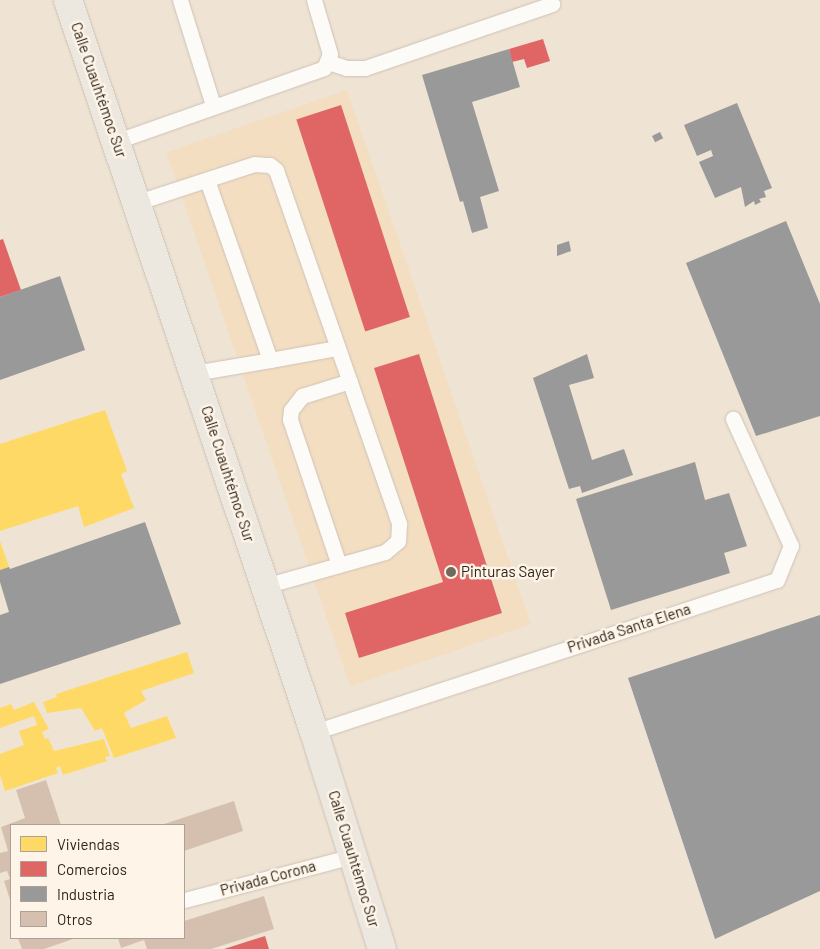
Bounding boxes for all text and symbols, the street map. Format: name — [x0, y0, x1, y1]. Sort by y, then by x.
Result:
street label: Calle Cuauhtémoc Sur — [67, 20, 131, 160]
street label: Calle Cuauhtémoc Sur — [197, 404, 259, 544]
place label: Pinturas Sayer — [461, 563, 555, 581]
marker: Pinturas Sayer — [445, 566, 457, 578]
street label: Privada Santa Elena — [565, 600, 693, 656]
street label: Calle Cuauhtémoc Sur — [325, 788, 383, 930]
legend — [10, 824, 185, 939]
text: Viviendas — [57, 835, 120, 853]
street label: Privada Corona — [218, 857, 318, 899]
text: Comercios — [57, 860, 127, 878]
text: Industria — [57, 885, 115, 903]
text: Otros — [57, 910, 93, 928]

